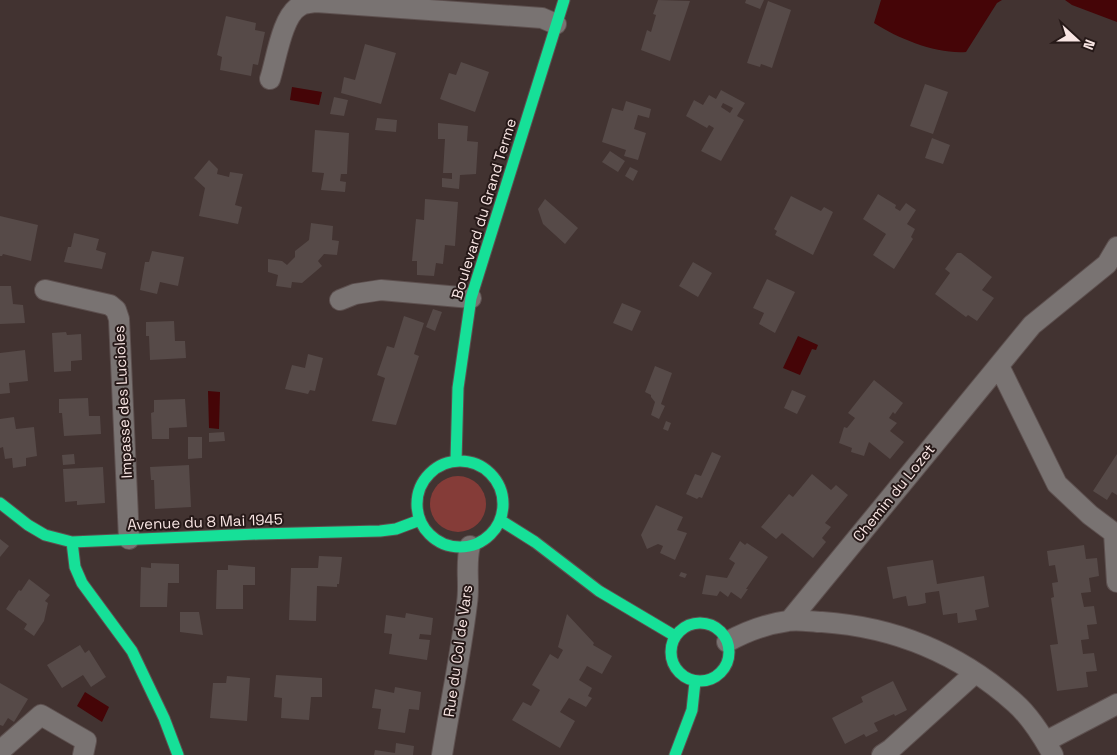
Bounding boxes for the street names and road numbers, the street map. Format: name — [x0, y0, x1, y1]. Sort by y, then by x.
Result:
street label: Boulevard du Grand Terme — [447, 116, 520, 302]
street label: Impasse des Lucioles — [109, 325, 136, 479]
street label: Chemin du Lozet — [848, 440, 939, 545]
street label: Avenue du 8 Mai 1945 — [127, 509, 283, 534]
street label: Rue du Col de Vars — [439, 583, 476, 718]

